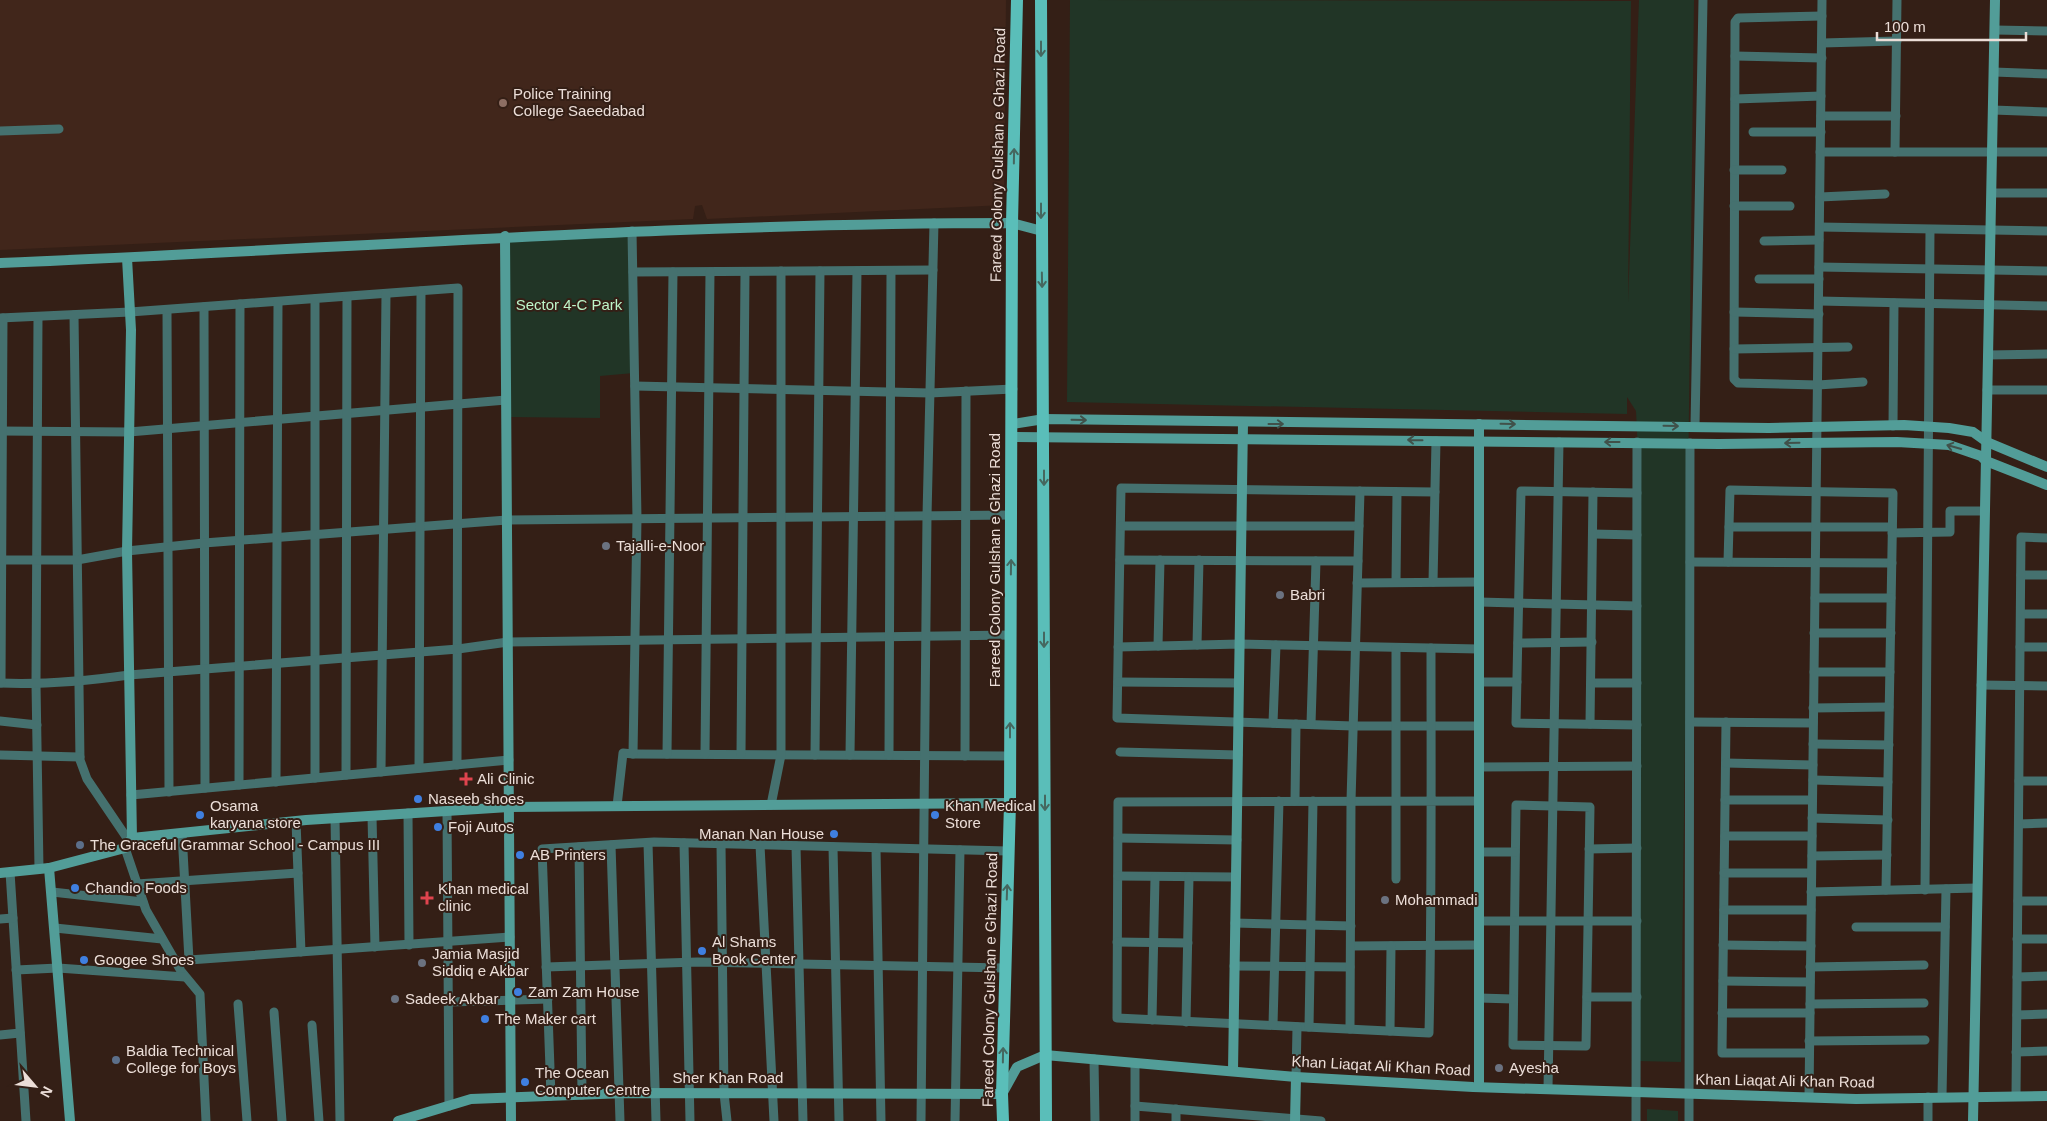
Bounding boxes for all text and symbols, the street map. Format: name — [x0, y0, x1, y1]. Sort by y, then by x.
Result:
scale bar — [1877, 10, 2026, 42]
text: 100 m — [1884, 18, 1926, 35]
street label: Fareed Colony Gulshan e Ghazi Road — [987, 28, 1008, 282]
one-way arrow — [1036, 40, 1046, 56]
place label: Police Training College Saeedabad — [513, 85, 645, 119]
marker: Police Training College Saeedabad — [497, 97, 509, 109]
one-way arrow — [1009, 149, 1018, 165]
one-way arrow — [1036, 202, 1046, 219]
one-way arrow — [1037, 272, 1047, 288]
park label: Sector 4-C Park — [516, 296, 623, 313]
one-way arrow — [1070, 415, 1086, 425]
one-way arrow — [1268, 419, 1284, 429]
one-way arrow — [1500, 419, 1516, 429]
one-way arrow — [1662, 421, 1679, 431]
street label: Fareed Colony Gulshan e Ghazi Road — [986, 433, 1003, 687]
one-way arrow — [1407, 435, 1423, 445]
one-way arrow — [1604, 437, 1620, 447]
one-way arrow — [1784, 438, 1800, 448]
one-way arrow — [1947, 441, 1963, 451]
one-way arrow — [1039, 469, 1049, 485]
place label: Tajalli-e-Noor — [616, 537, 704, 554]
marker: Tajalli-e-Noor — [600, 540, 612, 552]
one-way arrow — [1007, 560, 1016, 576]
place label: Babri — [1290, 586, 1325, 603]
marker: Babri — [1274, 589, 1286, 601]
one-way arrow — [1039, 632, 1049, 648]
one-way arrow — [1005, 722, 1015, 738]
place label: Ali Clinic — [477, 770, 535, 787]
marker: Ali Clinic — [459, 772, 473, 786]
place label: Naseeb shoes — [428, 790, 524, 807]
marker: Naseeb shoes — [412, 793, 424, 805]
one-way arrow — [1040, 794, 1050, 810]
place label: Osama karyana store — [210, 797, 301, 831]
place label: Khan Medical Store — [945, 797, 1036, 831]
marker: Osama karyana store — [194, 809, 206, 821]
marker: Khan Medical Store — [929, 809, 941, 821]
place label: Foji Autos — [448, 818, 514, 835]
marker: Foji Autos — [432, 821, 444, 833]
place label: Manan Nan House — [699, 825, 824, 842]
marker: Manan Nan House — [828, 828, 840, 840]
place label: The Graceful Grammar School - Campus III — [90, 836, 380, 853]
marker: The Graceful Grammar School - Campus III — [74, 839, 86, 851]
place label: AB Printers — [530, 846, 606, 863]
marker: AB Printers — [514, 849, 526, 861]
street label: Fareed Colony Gulshan e Ghazi Road — [979, 853, 1000, 1107]
place label: Chandio Foods — [85, 879, 187, 896]
place label: Khan medical clinic — [438, 880, 529, 914]
marker: Chandio Foods — [69, 882, 81, 894]
one-way arrow — [1002, 885, 1012, 901]
marker: Khan medical clinic — [420, 891, 434, 905]
place label: Mohammadi — [1395, 891, 1478, 908]
marker: Mohammadi — [1379, 894, 1391, 906]
place label: Al Shams Book Center — [712, 933, 795, 967]
place label: Jamia Masjid Siddiq e Akbar — [432, 945, 529, 979]
marker: Al Shams Book Center — [696, 945, 708, 957]
place label: Googee Shoes — [94, 951, 194, 968]
marker: Googee Shoes — [78, 954, 90, 966]
marker: Jamia Masjid Siddiq e Akbar — [416, 957, 428, 969]
place label: Zam Zam House — [528, 983, 640, 1000]
marker: Zam Zam House — [512, 986, 524, 998]
place label: Sadeek Akbar — [405, 990, 498, 1007]
marker: Sadeek Akbar — [389, 993, 401, 1005]
place label: The Maker cart — [495, 1010, 597, 1027]
marker: The Maker cart — [479, 1013, 491, 1025]
place label: Baldia Technical College for Boys — [126, 1042, 236, 1076]
one-way arrow — [998, 1047, 1008, 1064]
street label: Khan Liaqat Ali Khan Road — [1291, 1052, 1471, 1079]
marker: Baldia Technical College for Boys — [110, 1054, 122, 1066]
place label: Ayesha — [1509, 1059, 1559, 1076]
north arrow — [10, 1061, 60, 1111]
marker: Ayesha — [1493, 1062, 1505, 1074]
place label: The Ocean Computer Centre — [535, 1064, 650, 1098]
street label: Sher Khan Road — [673, 1069, 783, 1086]
street label: Khan Liaqat Ali Khan Road — [1695, 1070, 1875, 1091]
marker: The Ocean Computer Centre — [519, 1076, 531, 1088]
text: N — [37, 1084, 56, 1100]

